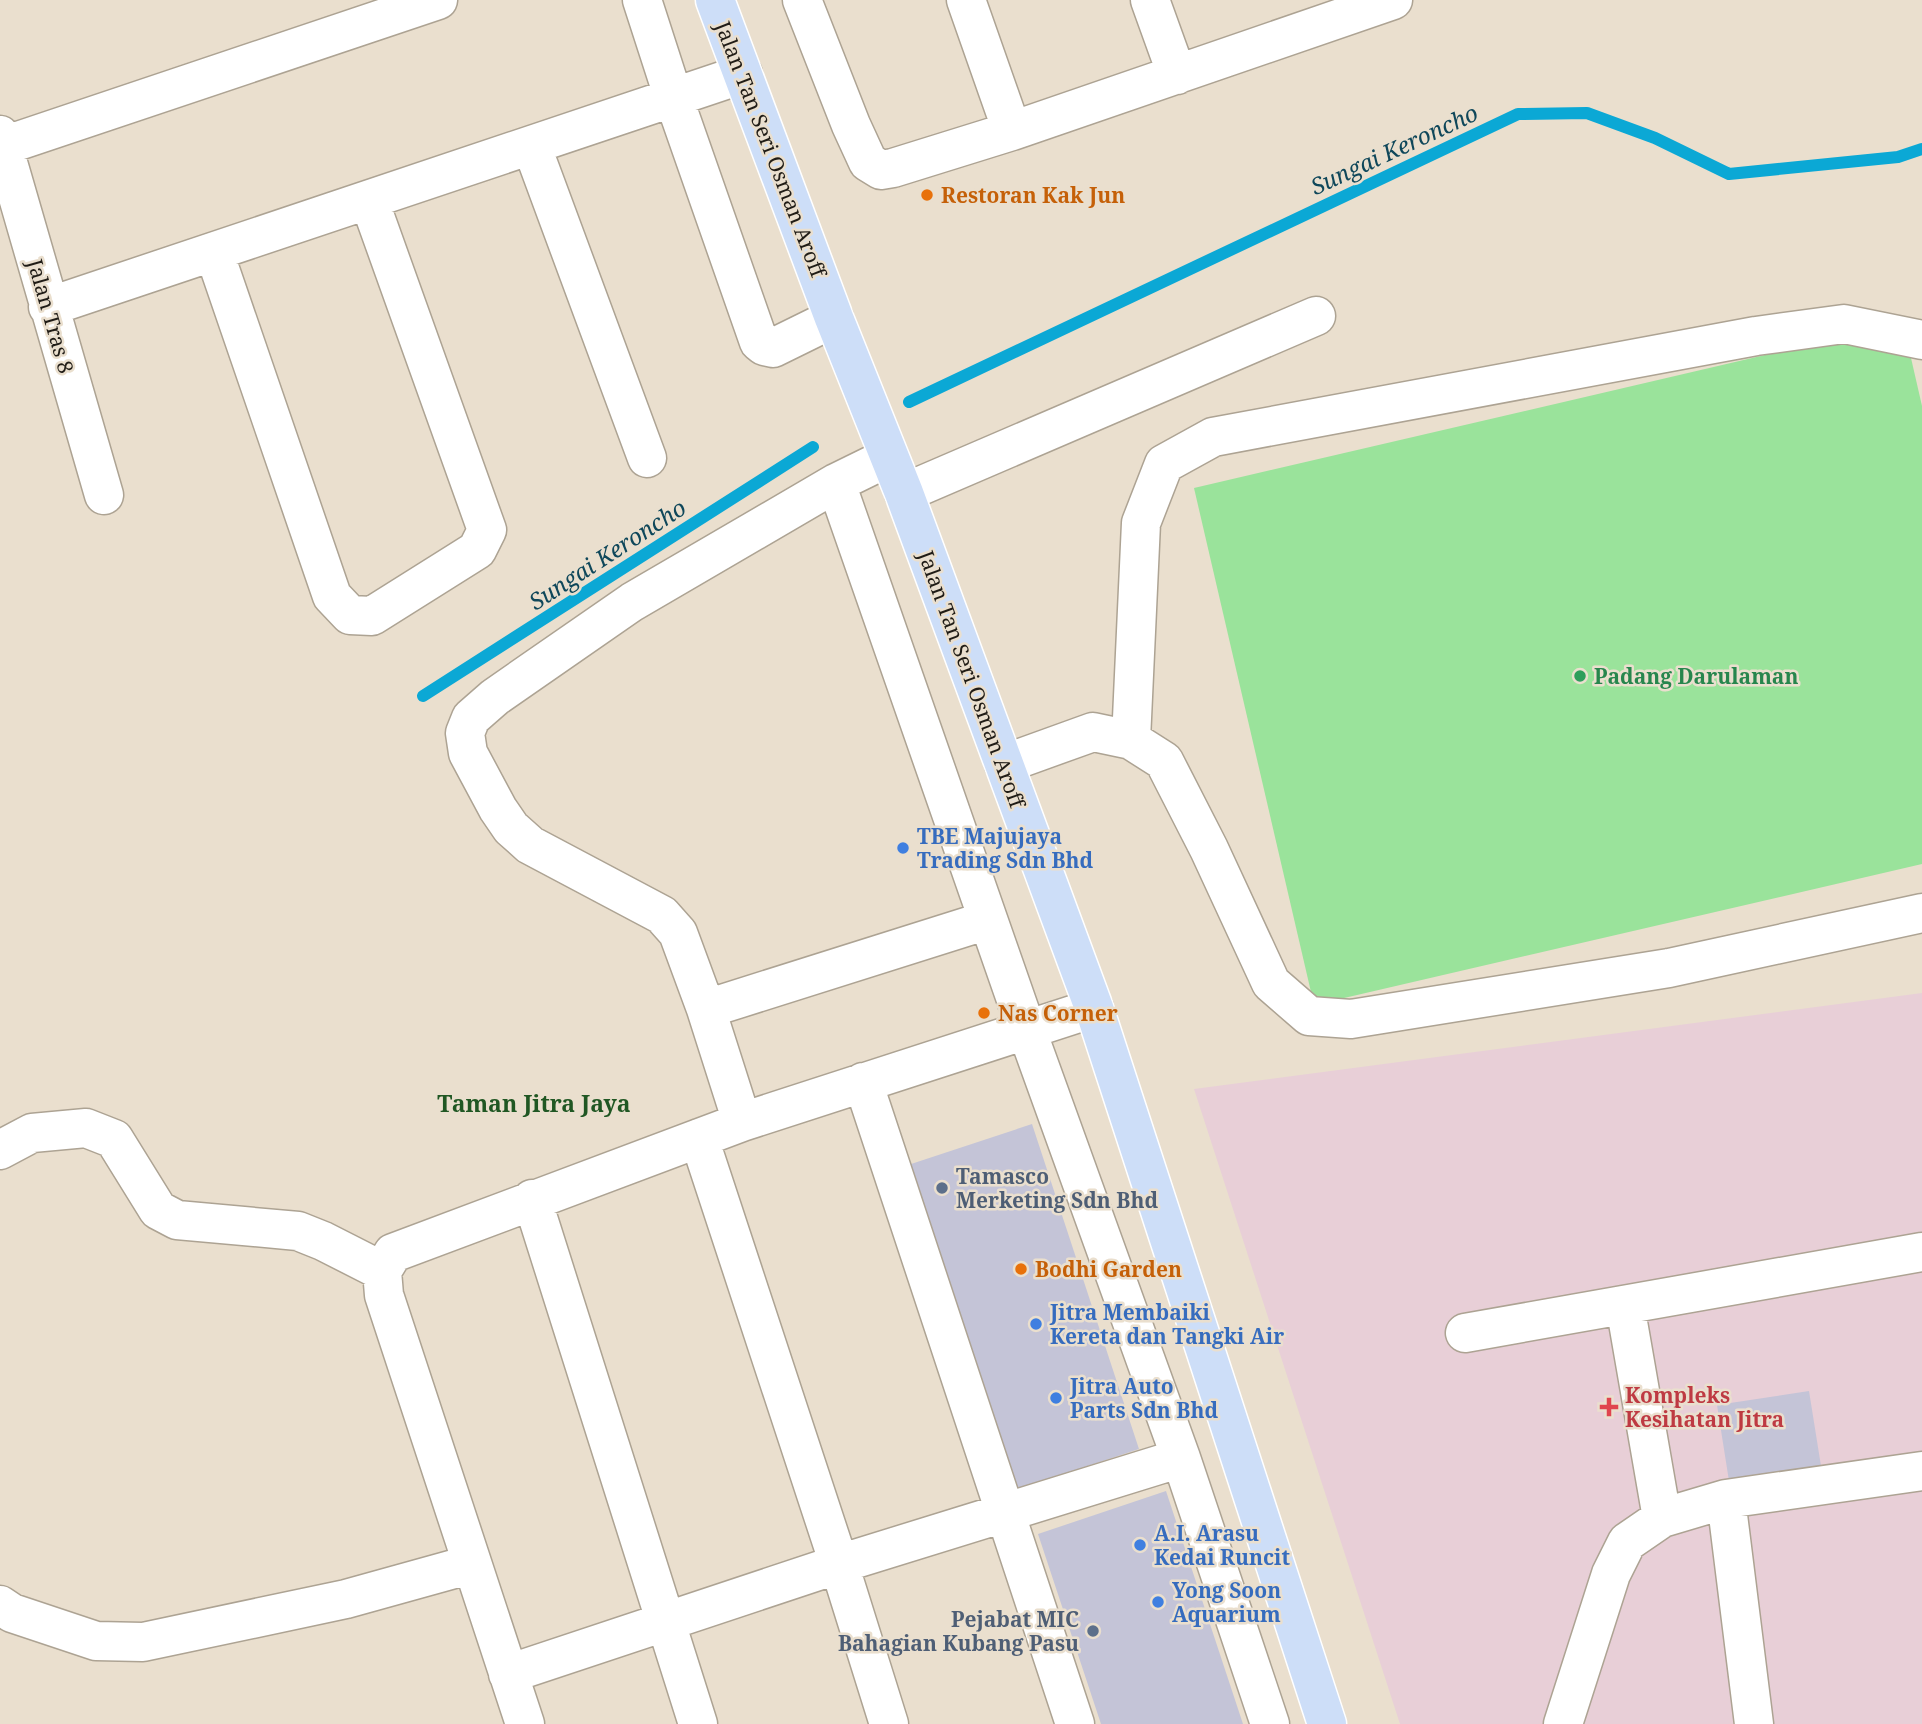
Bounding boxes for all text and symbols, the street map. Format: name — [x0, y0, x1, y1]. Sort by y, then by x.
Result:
street label: Jalan Tan Seri Osman Aroff — [709, 16, 834, 283]
water label: Sungai Keroncho — [1305, 96, 1483, 202]
place label: Restoran Kak Jun — [941, 181, 1125, 209]
marker: Restoran Kak Jun — [919, 187, 935, 203]
street label: Jalan Tras 8 — [21, 255, 81, 376]
water label: Sungai Keroncho — [522, 491, 692, 617]
street label: Jalan Tan Seri Osman Aroff — [912, 546, 1032, 814]
place label: Padang Darulaman — [1594, 662, 1798, 690]
marker: Padang Darulaman — [1572, 668, 1588, 684]
place label: TBE Majujaya Trading Sdn Bhd — [917, 822, 1093, 874]
marker: TBE Majujaya Trading Sdn Bhd — [895, 840, 911, 856]
place label: Nas Corner — [998, 999, 1118, 1027]
marker: Nas Corner — [976, 1005, 992, 1021]
district label: Taman Jitra Jaya — [437, 1087, 631, 1119]
place label: Tamasco Merketing Sdn Bhd — [956, 1162, 1158, 1214]
marker: Tamasco Merketing Sdn Bhd — [934, 1180, 950, 1196]
place label: Bodhi Garden — [1035, 1255, 1182, 1283]
marker: Bodhi Garden — [1013, 1261, 1029, 1277]
place label: Jitra Membaiki Kereta dan Tangki Air — [1049, 1298, 1284, 1350]
marker: Jitra Membaiki Kereta dan Tangki Air — [1028, 1316, 1044, 1332]
place label: Jitra Auto Parts Sdn Bhd — [1069, 1372, 1218, 1424]
place label: Kompleks Kesihatan Jitra — [1625, 1381, 1784, 1433]
marker: Jitra Auto Parts Sdn Bhd — [1048, 1390, 1064, 1406]
marker: Kompleks Kesihatan Jitra — [1599, 1397, 1619, 1417]
place label: A.I. Arasu Kedai Runcit — [1154, 1519, 1291, 1571]
marker: A.I. Arasu Kedai Runcit — [1132, 1537, 1148, 1553]
place label: Yong Soon Aquarium — [1172, 1576, 1281, 1628]
marker: Yong Soon Aquarium — [1150, 1594, 1166, 1610]
place label: Pejabat MIC Bahagian Kubang Pasu — [838, 1605, 1079, 1657]
marker: Pejabat MIC Bahagian Kubang Pasu — [1085, 1623, 1101, 1639]

